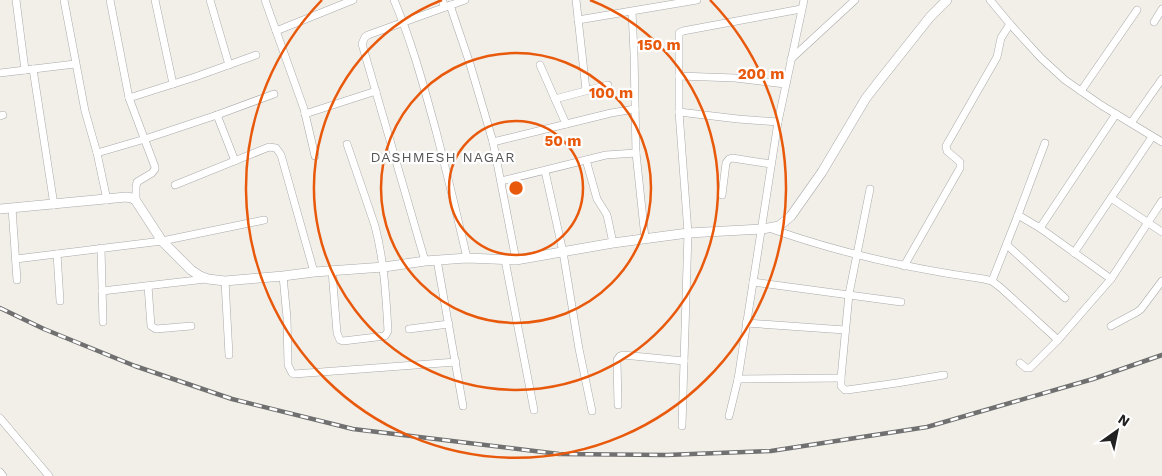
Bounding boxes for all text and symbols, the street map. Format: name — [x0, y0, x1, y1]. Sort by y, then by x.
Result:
text: 150 m — [637, 36, 681, 54]
text: 200 m — [738, 65, 784, 83]
text: 100 m — [589, 84, 633, 102]
text: 50 m — [545, 132, 581, 150]
district label: DASHMESH NAGAR — [371, 149, 515, 165]
centre of rings — [507, 179, 525, 197]
north arrow — [1092, 406, 1142, 456]
text: N — [1115, 411, 1133, 430]

